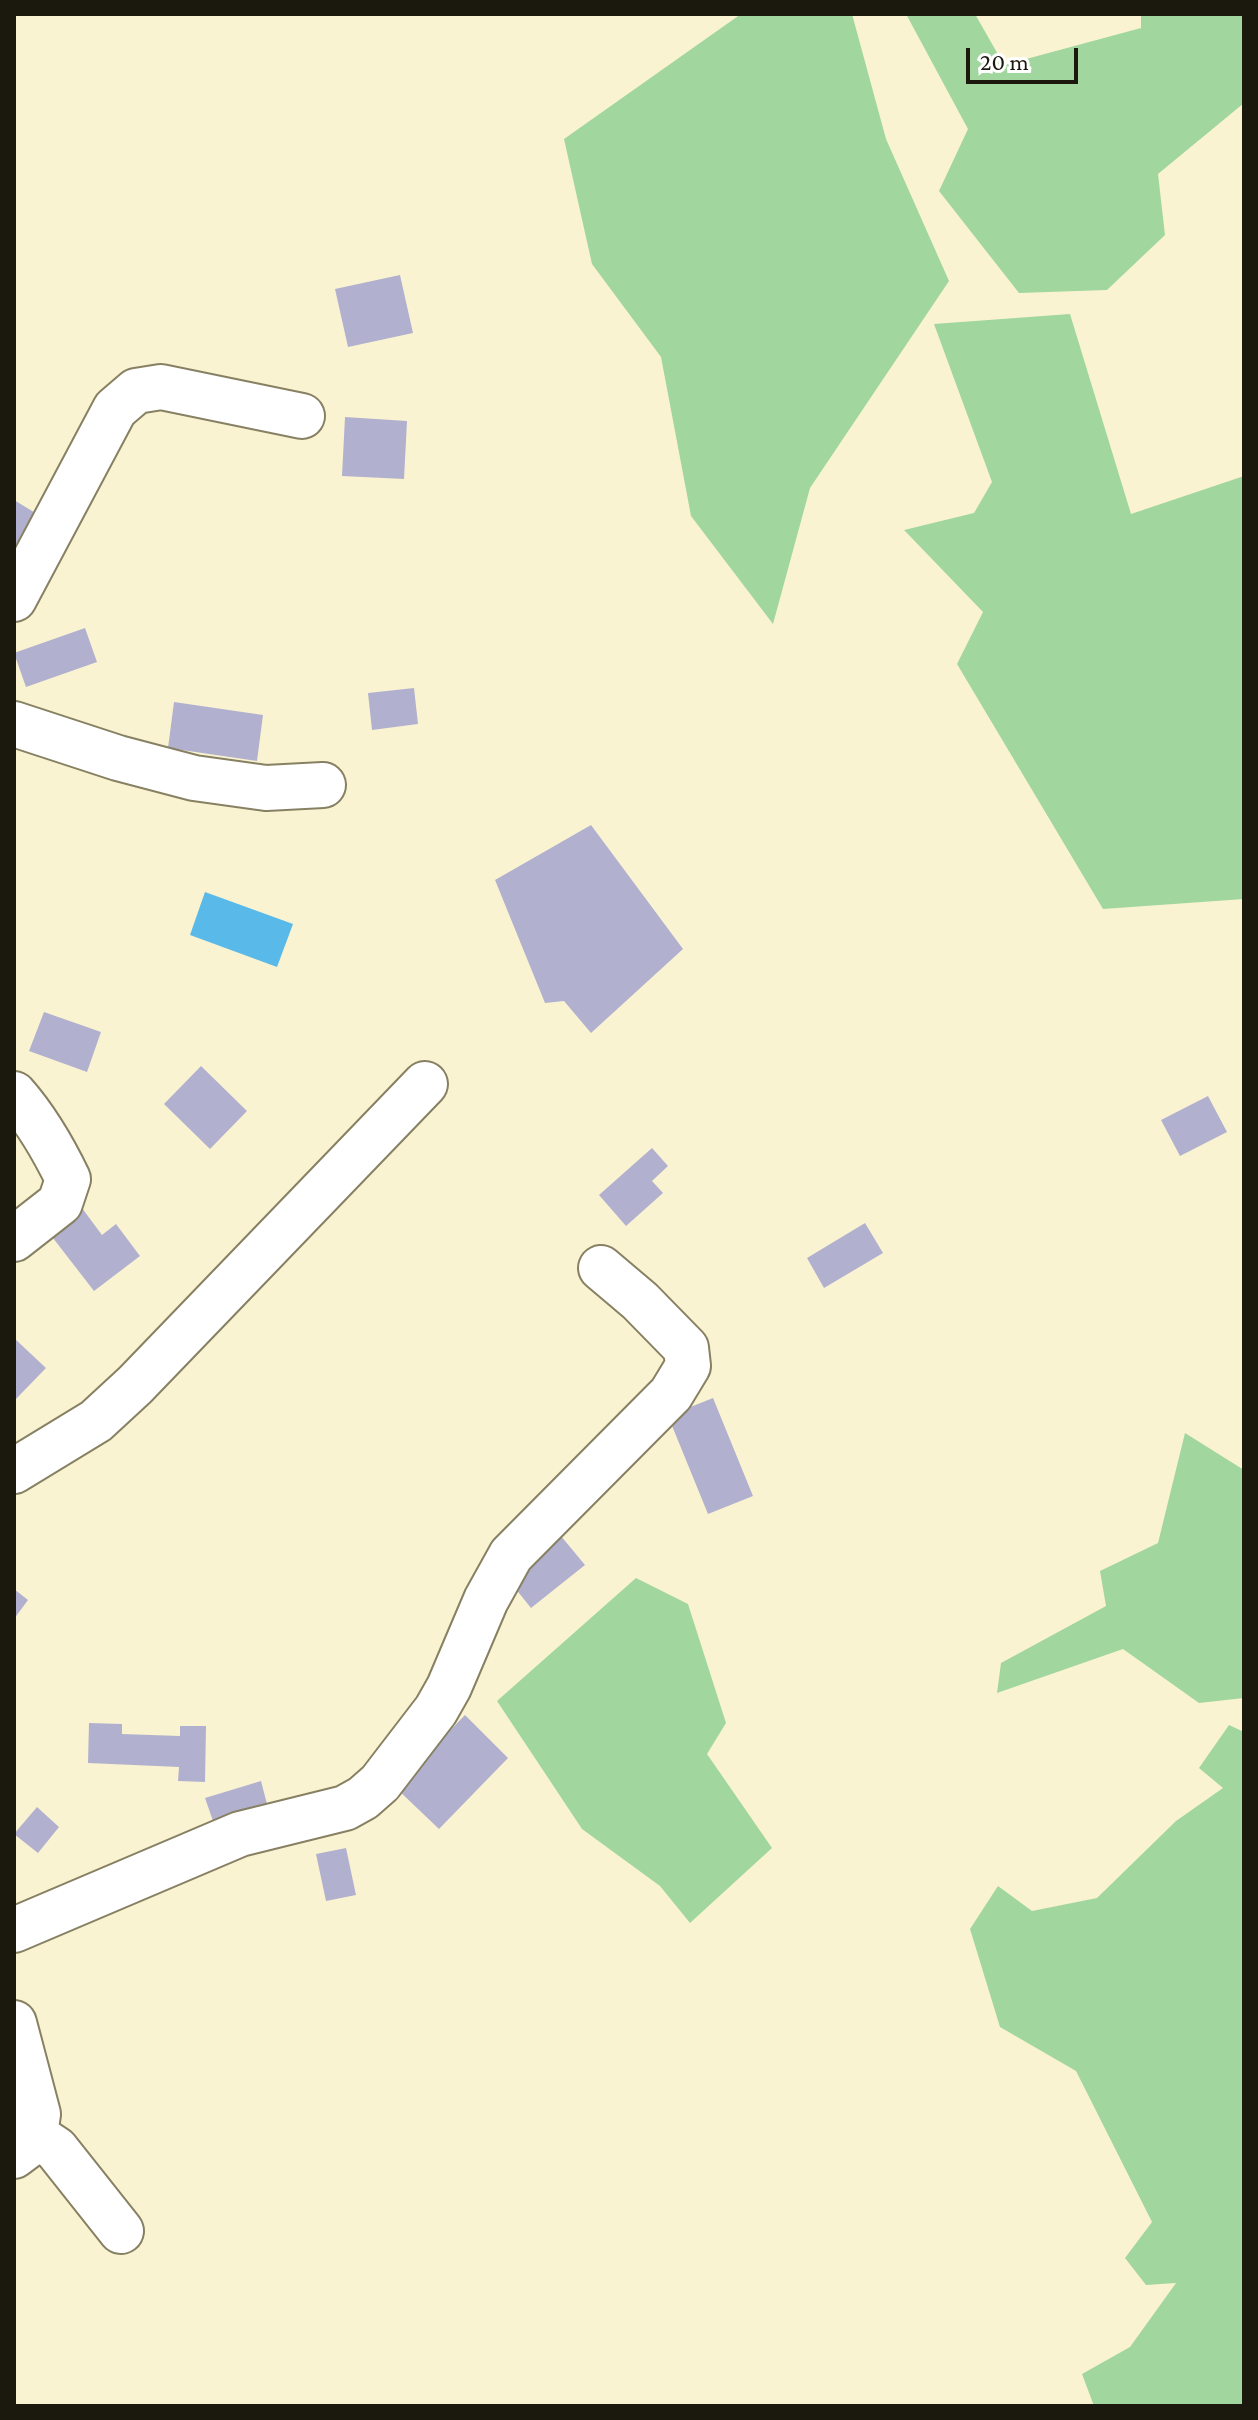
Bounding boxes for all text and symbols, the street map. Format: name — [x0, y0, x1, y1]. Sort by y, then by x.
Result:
scale bar — [970, 32, 1082, 82]
text: 20 m — [980, 48, 1029, 75]

